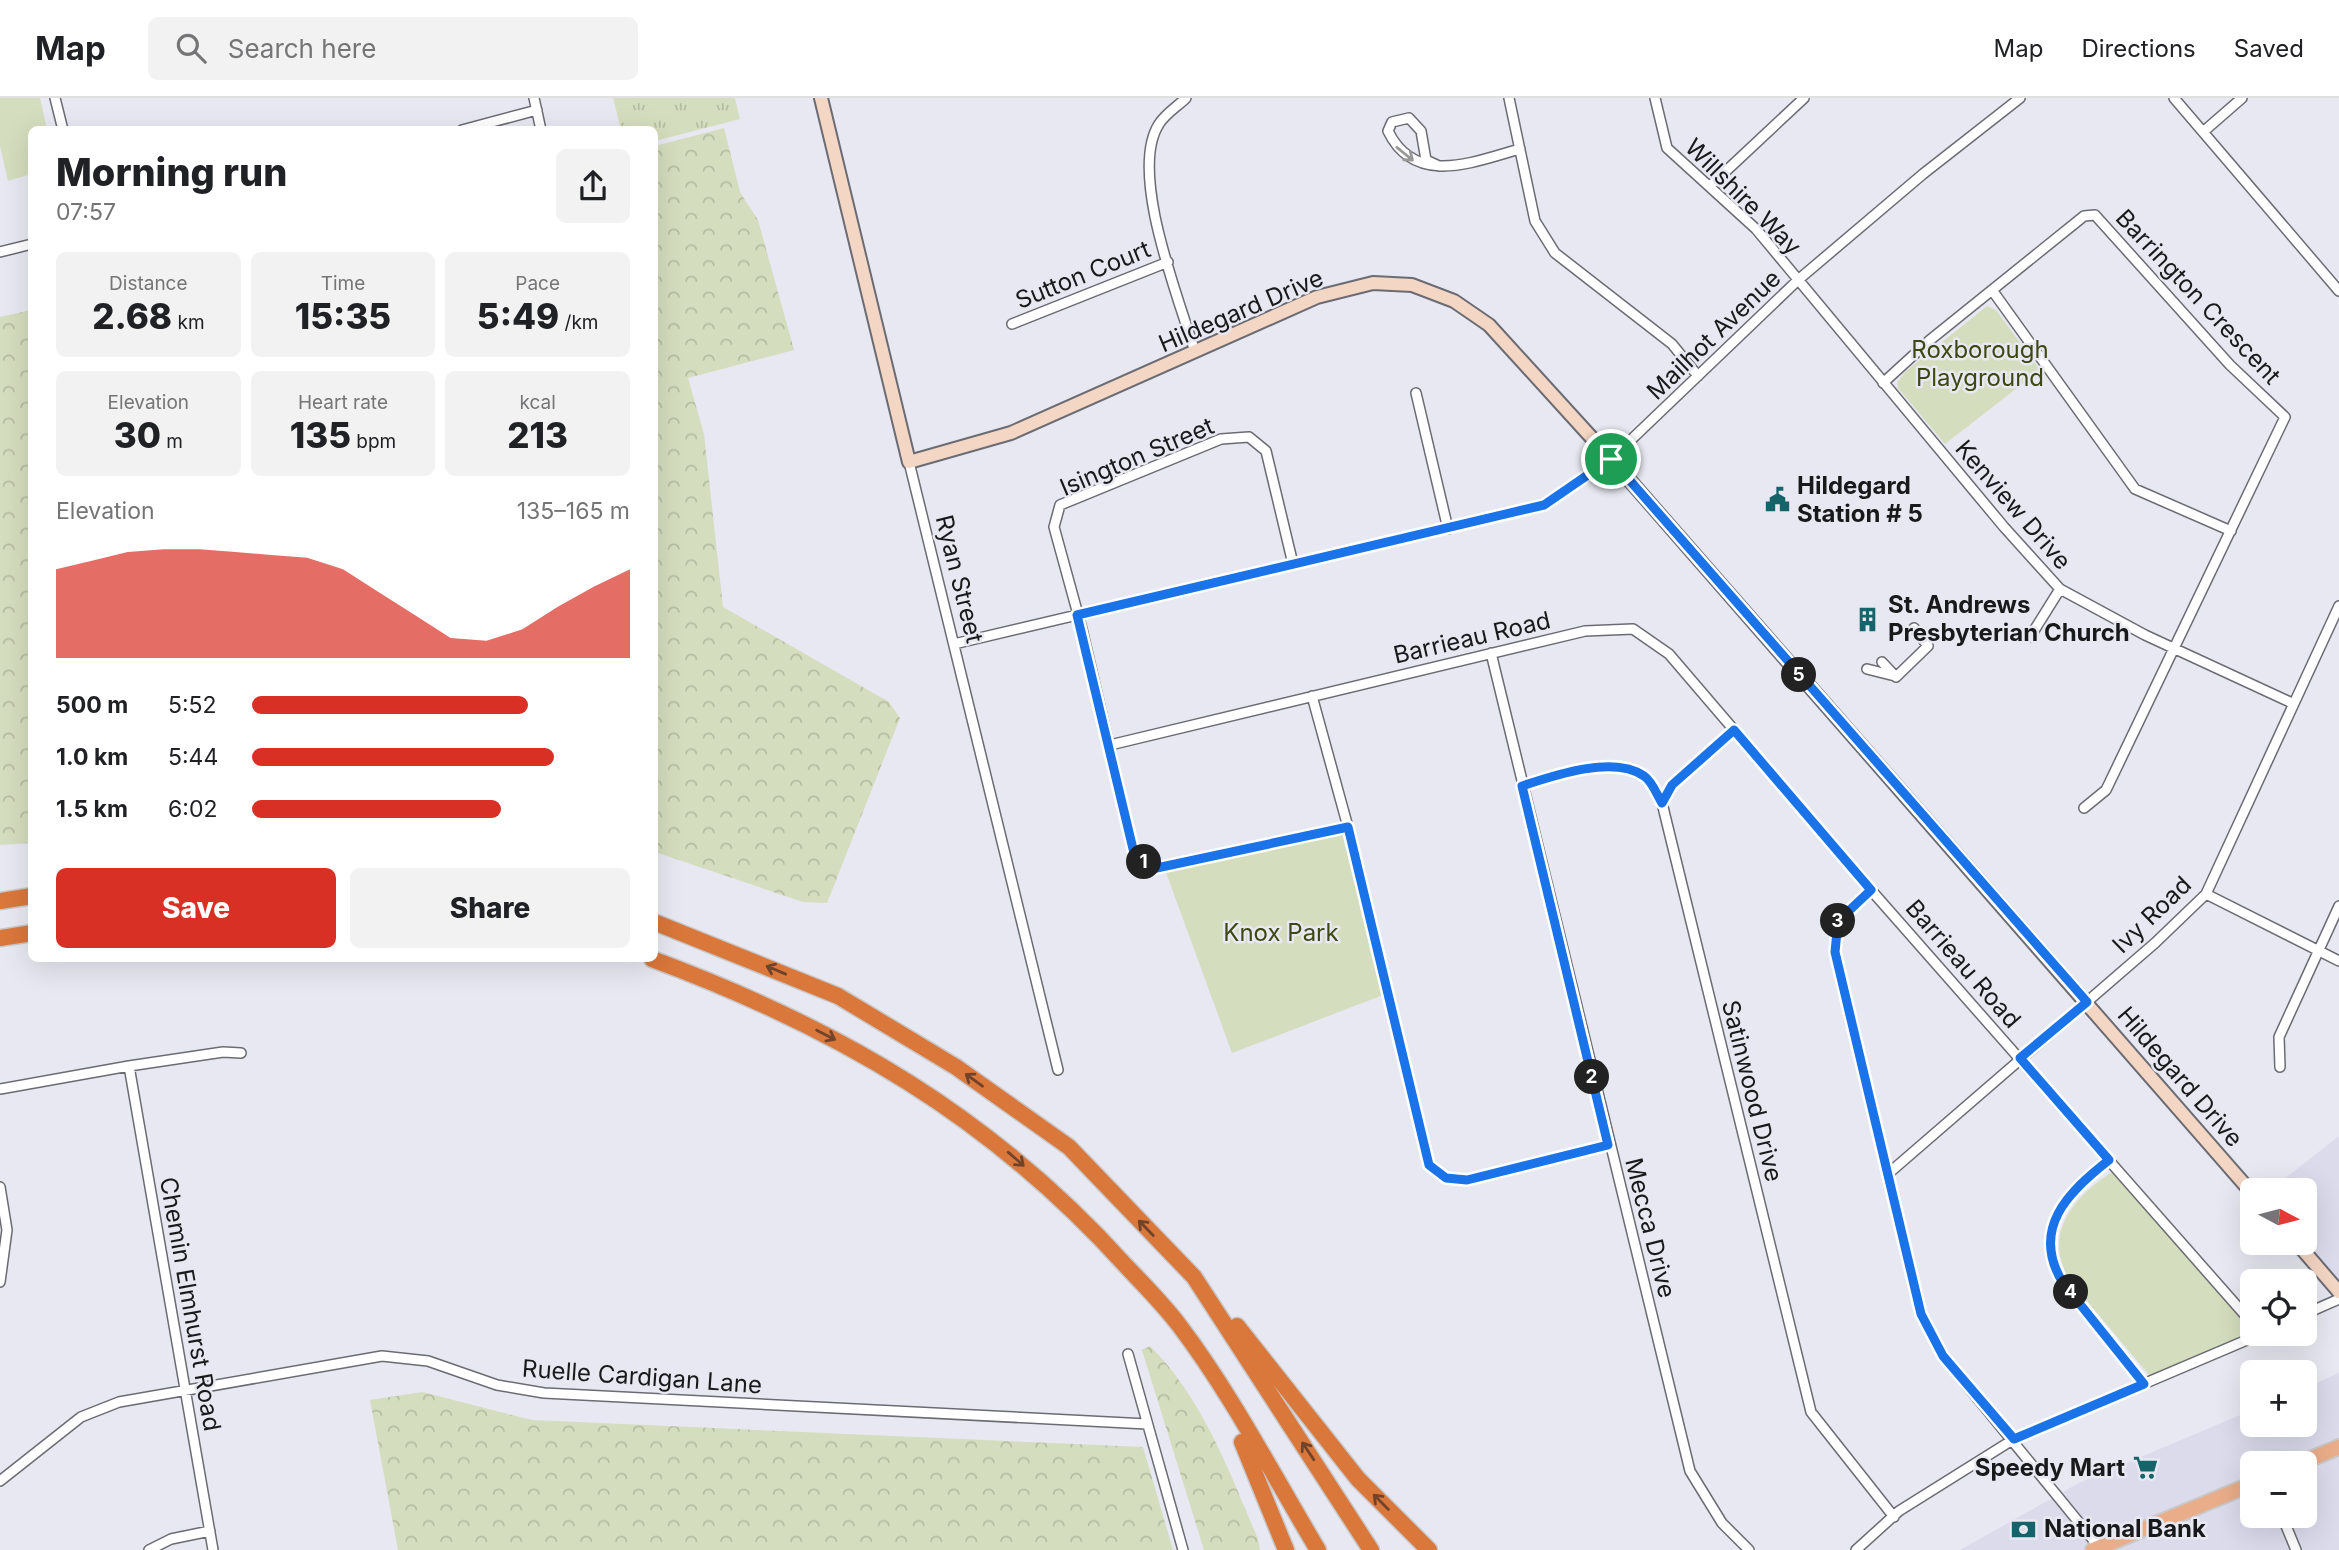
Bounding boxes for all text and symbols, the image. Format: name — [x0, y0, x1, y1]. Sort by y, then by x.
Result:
search box — [148, 17, 638, 80]
text: Map — [35, 28, 106, 68]
icon: search — [172, 29, 210, 67]
text: Search here — [228, 33, 376, 64]
text: Map — [1994, 34, 2043, 63]
text: Directions — [2081, 34, 2196, 63]
text: Saved — [2234, 34, 2304, 63]
street label: Willshire Way — [1679, 133, 1807, 261]
one-way arrow — [1395, 147, 1413, 162]
text: Morning run — [56, 149, 287, 195]
button: share — [556, 149, 630, 223]
text: 07:57 — [56, 198, 116, 226]
street label: Barrington Crescent — [2110, 203, 2287, 390]
street label: Sutton Court — [1011, 234, 1155, 315]
street label: Hildegard Drive — [1154, 263, 1327, 358]
street label: Mailhot Avenue — [1641, 264, 1786, 406]
text: Distance — [109, 272, 188, 295]
text: Time — [321, 272, 365, 295]
text: Pace — [515, 272, 560, 295]
text: 2.68 — [92, 295, 172, 337]
text: 15:35 — [295, 295, 391, 337]
text: 5:49 — [477, 295, 559, 337]
text: km — [172, 311, 205, 334]
text: /km — [559, 311, 599, 334]
park label: Roxborough Playground — [1911, 335, 2049, 392]
text: Elevation — [108, 391, 189, 414]
text: Heart rate — [298, 391, 388, 414]
text: kcal — [520, 391, 556, 414]
street label: Isington Street — [1055, 411, 1218, 502]
text: 30 — [114, 414, 161, 456]
text: 135 — [290, 414, 351, 456]
text: 213 — [507, 414, 568, 456]
pin — [1581, 429, 1641, 489]
text: m — [161, 430, 183, 453]
text: bpm — [351, 430, 396, 453]
street label: Kenview Drive — [1949, 434, 2077, 575]
icon: arrive — [1592, 440, 1630, 478]
place label: Hildegard Station # 5 — [1797, 471, 1923, 528]
public building icon: Hildegard Station # 5 — [1763, 486, 1791, 514]
text: Elevation — [56, 497, 155, 525]
text: 135–165 m — [517, 497, 630, 525]
street label: Ryan Street — [930, 512, 989, 646]
place label: St. Andrews Presbyterian Church — [1888, 590, 2130, 647]
street label: Barrieau Road — [1391, 605, 1553, 670]
building icon: St. Andrews Presbyterian Church — [1854, 605, 1882, 633]
pin: 5 — [1782, 658, 1816, 692]
text: 5 — [1792, 663, 1805, 686]
text: 500 m — [56, 691, 128, 719]
text: 5:52 — [168, 691, 217, 719]
text: 1.0 km — [56, 743, 128, 771]
text: 5:44 — [168, 743, 218, 771]
text: 1.5 km — [56, 795, 128, 823]
text: 6:02 — [168, 795, 217, 823]
pin: 1 — [1126, 844, 1162, 880]
text: 1 — [1139, 850, 1148, 873]
button: Save — [56, 868, 336, 948]
button: Share — [350, 868, 630, 948]
street label: Ivy Road — [2106, 870, 2197, 959]
street label: Barrieau Road — [1900, 894, 2027, 1034]
pin: 3 — [1820, 904, 1856, 938]
text: 3 — [1831, 909, 1844, 932]
park label: Knox Park — [1223, 918, 1339, 947]
one-way arrow — [766, 963, 787, 976]
street label: Satinwood Drive — [1716, 997, 1789, 1184]
street label: Hildegard Drive — [2112, 1001, 2249, 1153]
one-way arrow — [816, 1028, 836, 1042]
pin: 2 — [1574, 1060, 1610, 1094]
text: 2 — [1586, 1065, 1597, 1088]
one-way arrow — [965, 1073, 984, 1087]
one-way arrow — [1007, 1151, 1025, 1167]
street label: Mecca Drive — [1619, 1155, 1682, 1301]
street label: Chemin Elmhurst Road — [154, 1175, 227, 1433]
north arrow — [2240, 1178, 2317, 1255]
map controls — [2240, 1178, 2317, 1528]
one-way arrow — [1138, 1220, 1155, 1237]
button: locate — [2240, 1269, 2317, 1346]
pin: 4 — [2054, 1274, 2088, 1310]
text: 4 — [2064, 1280, 2077, 1303]
street label: Ruelle Cardigan Lane — [521, 1354, 763, 1399]
button: + — [2240, 1360, 2317, 1437]
one-way arrow — [1301, 1442, 1316, 1461]
button: − — [2240, 1451, 2317, 1528]
place label: Speedy Mart — [1975, 1453, 2125, 1482]
supermarket icon: Speedy Mart — [2131, 1454, 2159, 1482]
one-way arrow — [1372, 1493, 1389, 1510]
place label: National Bank — [2044, 1514, 2206, 1543]
bank icon: National Bank — [2010, 1515, 2038, 1543]

